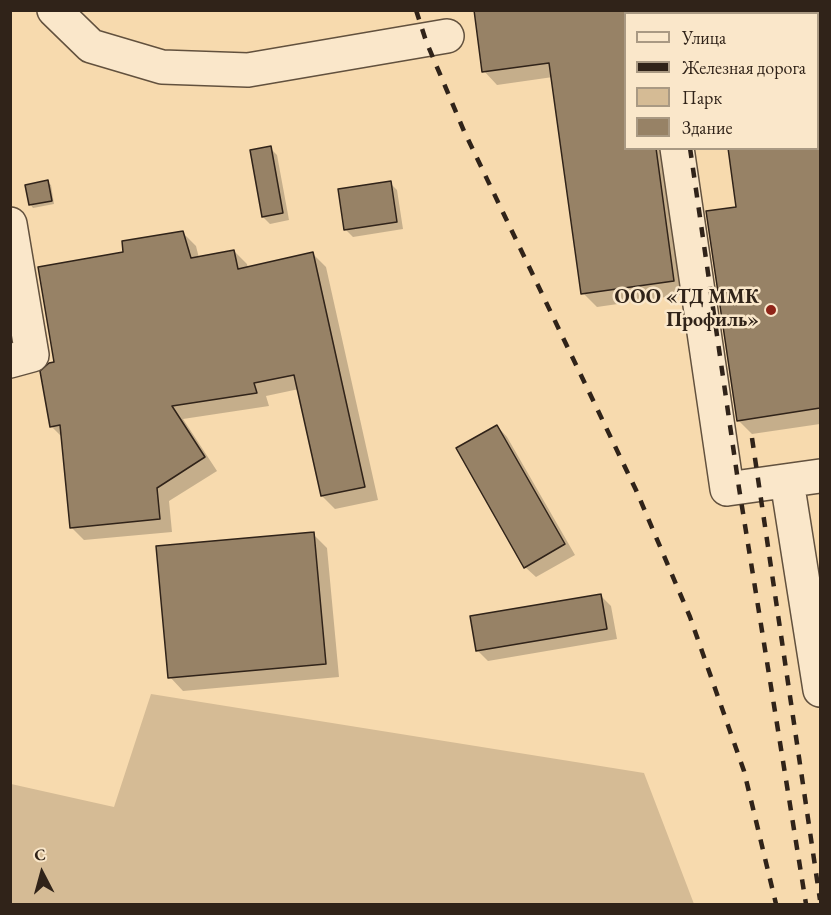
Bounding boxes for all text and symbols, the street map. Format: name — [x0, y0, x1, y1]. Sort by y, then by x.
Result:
legend — [624, 12, 819, 150]
text: Улица — [682, 26, 726, 49]
text: Железная дорога — [682, 56, 806, 79]
text: Парк — [682, 86, 722, 109]
text: Здание — [682, 116, 732, 139]
place label: ООО «ТД ММК Профиль» — [615, 286, 759, 333]
marker: ООО «ТД ММК Профиль» — [764, 303, 778, 317]
north arrow — [12, 843, 72, 903]
text: С — [33, 844, 47, 866]

